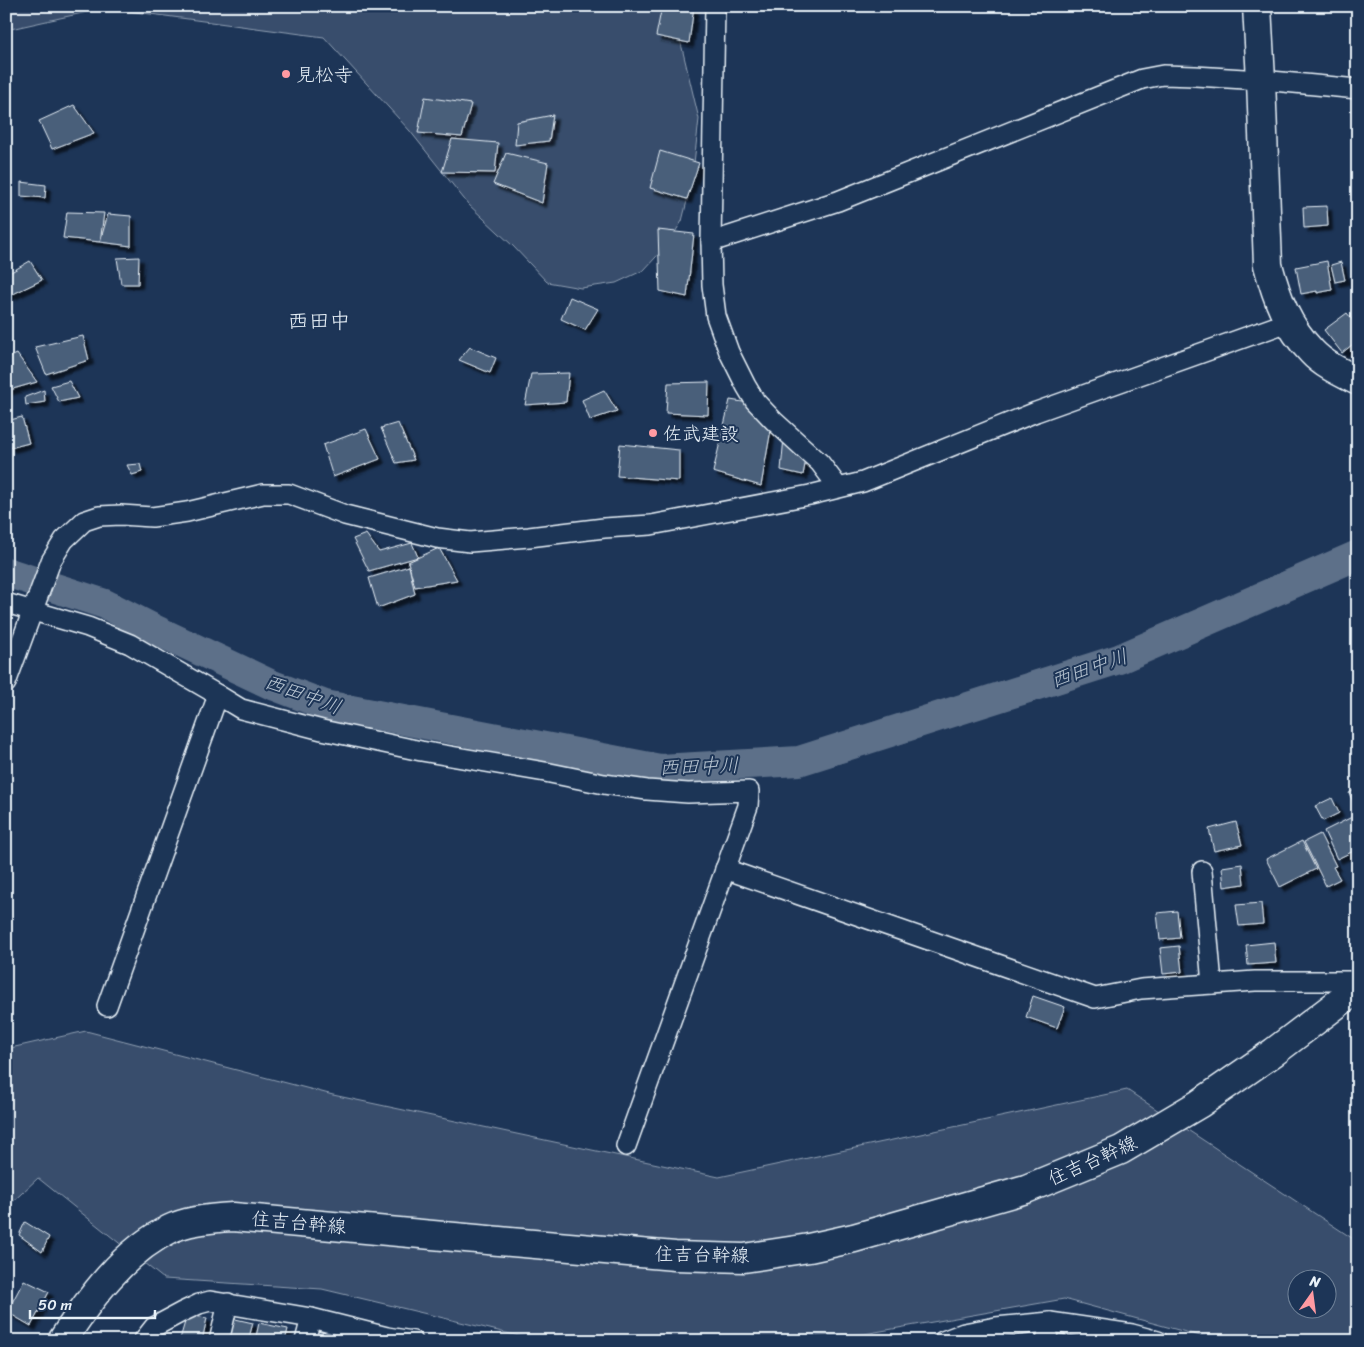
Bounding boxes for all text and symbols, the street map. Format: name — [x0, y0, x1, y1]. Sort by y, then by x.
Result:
place label: 見松寺 — [296, 58, 353, 91]
marker: 見松寺 — [280, 68, 292, 80]
district label: 西田中 — [288, 302, 351, 340]
place label: 佐武建設 — [663, 417, 739, 450]
marker: 佐武建設 — [647, 427, 659, 439]
water label: 西田中川 — [1046, 639, 1133, 698]
water label: 西田中川 — [259, 664, 346, 725]
water label: 西田中川 — [658, 748, 740, 785]
street label: 住吉台幹線 — [1042, 1126, 1142, 1195]
street label: 住吉台幹線 — [250, 1202, 348, 1243]
street label: 住吉台幹線 — [654, 1237, 750, 1272]
text: N — [1306, 1268, 1323, 1295]
north arrow — [1286, 1270, 1336, 1320]
scale bar — [30, 1287, 155, 1319]
text: 50 m — [38, 1292, 73, 1318]

